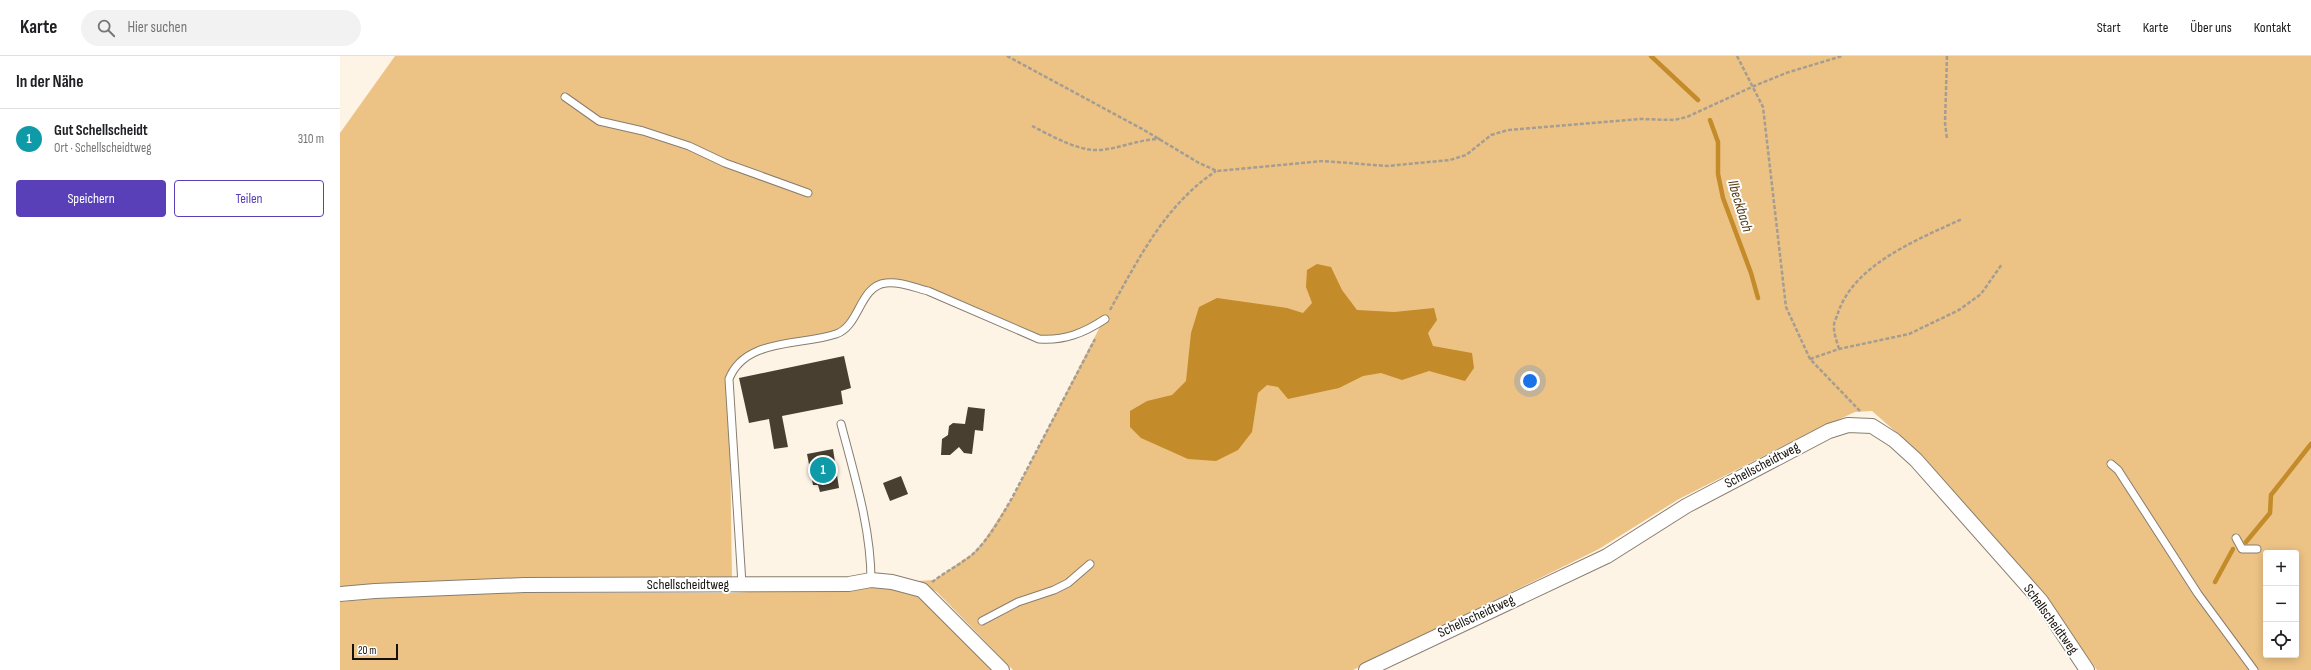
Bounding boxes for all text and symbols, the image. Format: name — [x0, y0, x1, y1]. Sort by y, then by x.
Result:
search box — [81, 10, 361, 46]
text: Karte — [20, 16, 57, 39]
icon: search — [95, 17, 117, 39]
text: Hier suchen — [127, 18, 187, 37]
text: Start — [2097, 19, 2121, 36]
text: Karte — [2143, 19, 2168, 36]
text: Über uns — [2190, 19, 2232, 36]
text: Kontakt — [2254, 19, 2291, 36]
text: In der Nähe — [16, 72, 83, 92]
text: Gut Schellscheidt — [54, 121, 148, 140]
text: 1 — [26, 131, 32, 147]
text: 310 m — [298, 131, 324, 147]
text: Ort · Schellscheidtweg — [54, 140, 152, 156]
water label: Ilbeckbach — [1723, 178, 1757, 234]
button: Speichern — [16, 180, 166, 217]
button: Teilen — [174, 180, 324, 217]
your location — [1520, 371, 1540, 391]
street label: Schellscheidtweg — [1722, 438, 1803, 492]
pin: 1 — [810, 455, 836, 485]
map controls — [2263, 550, 2299, 658]
button: + — [2263, 550, 2299, 586]
street label: Schellscheidtweg — [647, 576, 730, 593]
street label: Schellscheidtweg — [2020, 581, 2082, 658]
button: − — [2263, 586, 2299, 622]
street label: Schellscheidtweg — [1435, 591, 1517, 641]
button: locate — [2263, 622, 2299, 658]
scale bar — [352, 642, 398, 661]
text: 20 m — [358, 644, 376, 657]

